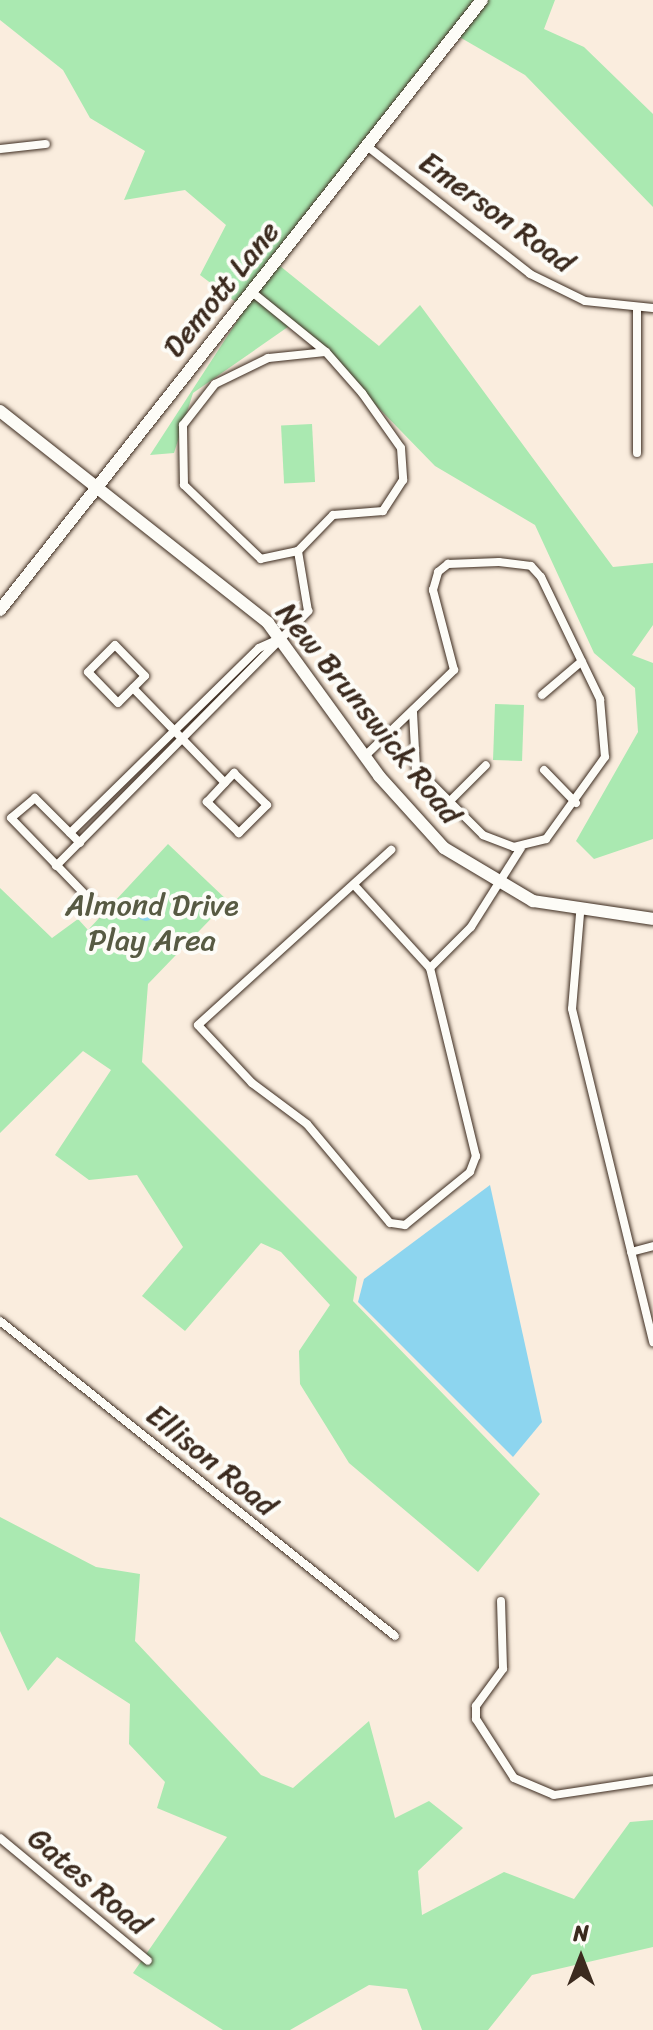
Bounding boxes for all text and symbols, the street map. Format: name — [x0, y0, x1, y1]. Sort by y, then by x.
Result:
street label: Emerson Road — [412, 144, 582, 280]
street label: Demott Lane — [155, 214, 287, 364]
street label: New Brunswick Road — [269, 596, 469, 830]
park label: Almond Drive Play Area — [65, 887, 239, 958]
street label: Ellison Road — [139, 1396, 285, 1524]
street label: Gates Road — [21, 1820, 157, 1942]
text: N — [573, 1914, 589, 1953]
north arrow — [541, 1918, 621, 1998]

